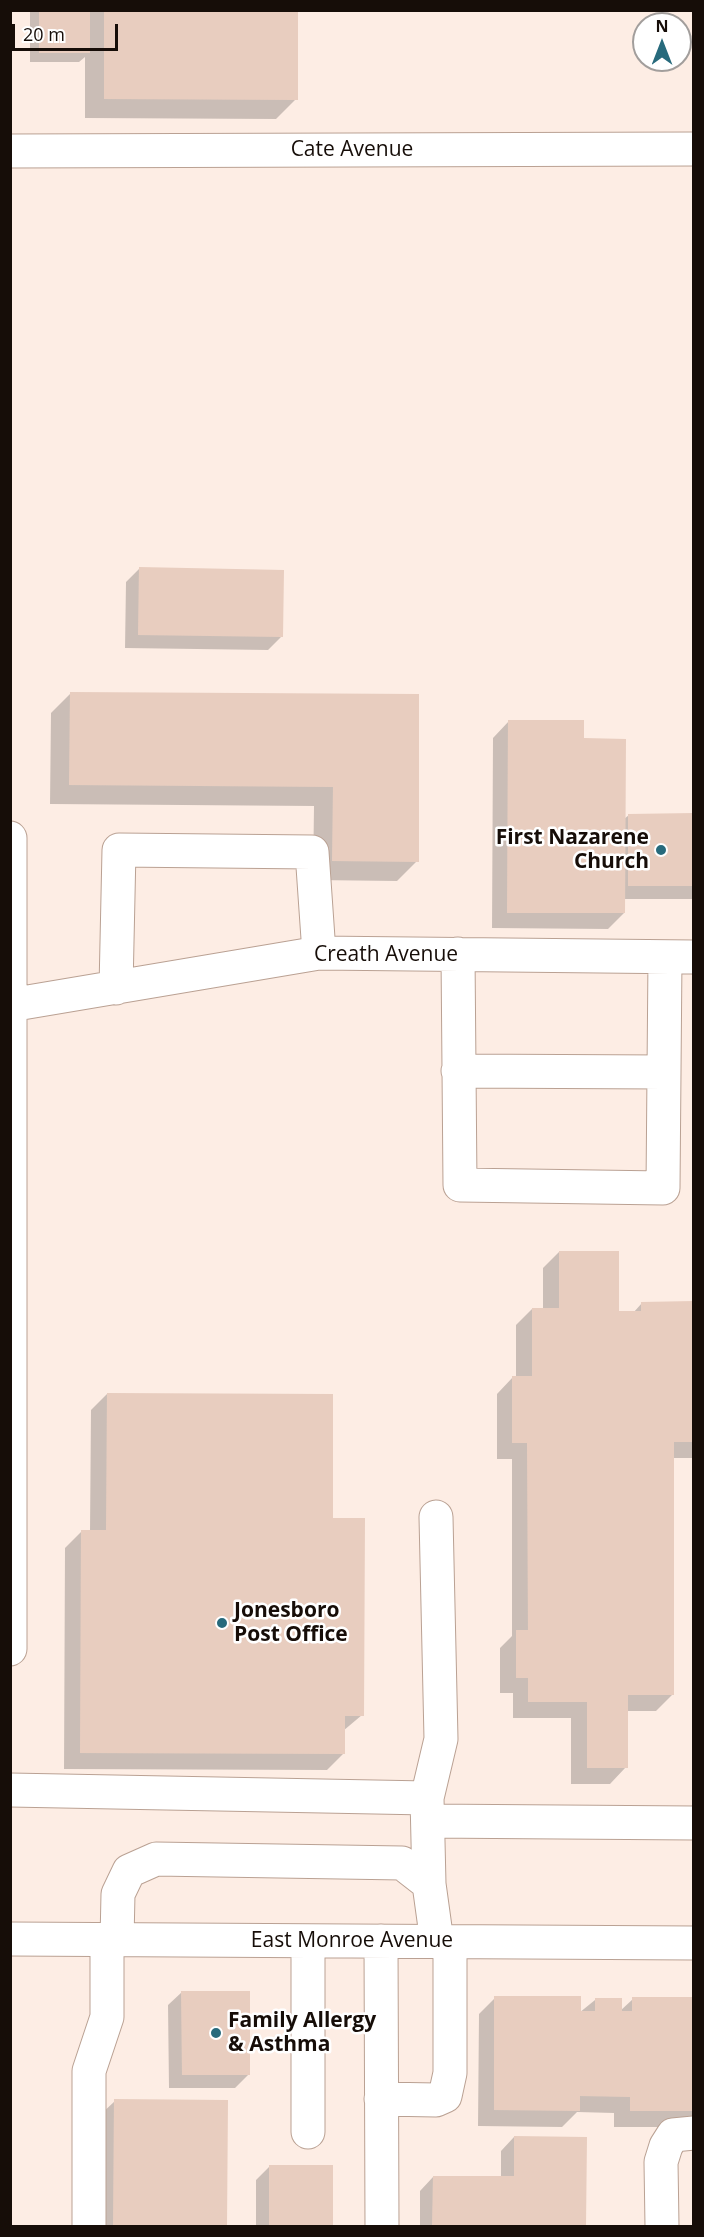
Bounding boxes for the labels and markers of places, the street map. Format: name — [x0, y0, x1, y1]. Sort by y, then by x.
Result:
place label: First Nazarene Church — [496, 825, 649, 875]
marker: First Nazarene Church — [654, 843, 668, 857]
place label: Jonesboro Post Office — [234, 1598, 348, 1648]
marker: Jonesboro Post Office — [215, 1616, 229, 1630]
place label: Family Allergy & Asthma — [228, 2008, 376, 2058]
marker: Family Allergy & Asthma — [209, 2026, 223, 2040]

